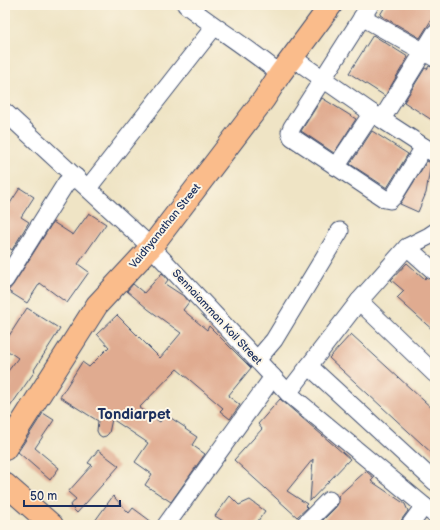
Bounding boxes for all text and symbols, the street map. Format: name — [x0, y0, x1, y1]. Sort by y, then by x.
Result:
street label: Vaidhyanathan Street — [127, 181, 204, 271]
street label: Sennaiamman Koil Street — [169, 267, 265, 368]
district label: Tondiarpet — [97, 405, 171, 424]
scale bar — [24, 482, 120, 508]
text: 50 m — [30, 489, 57, 504]

